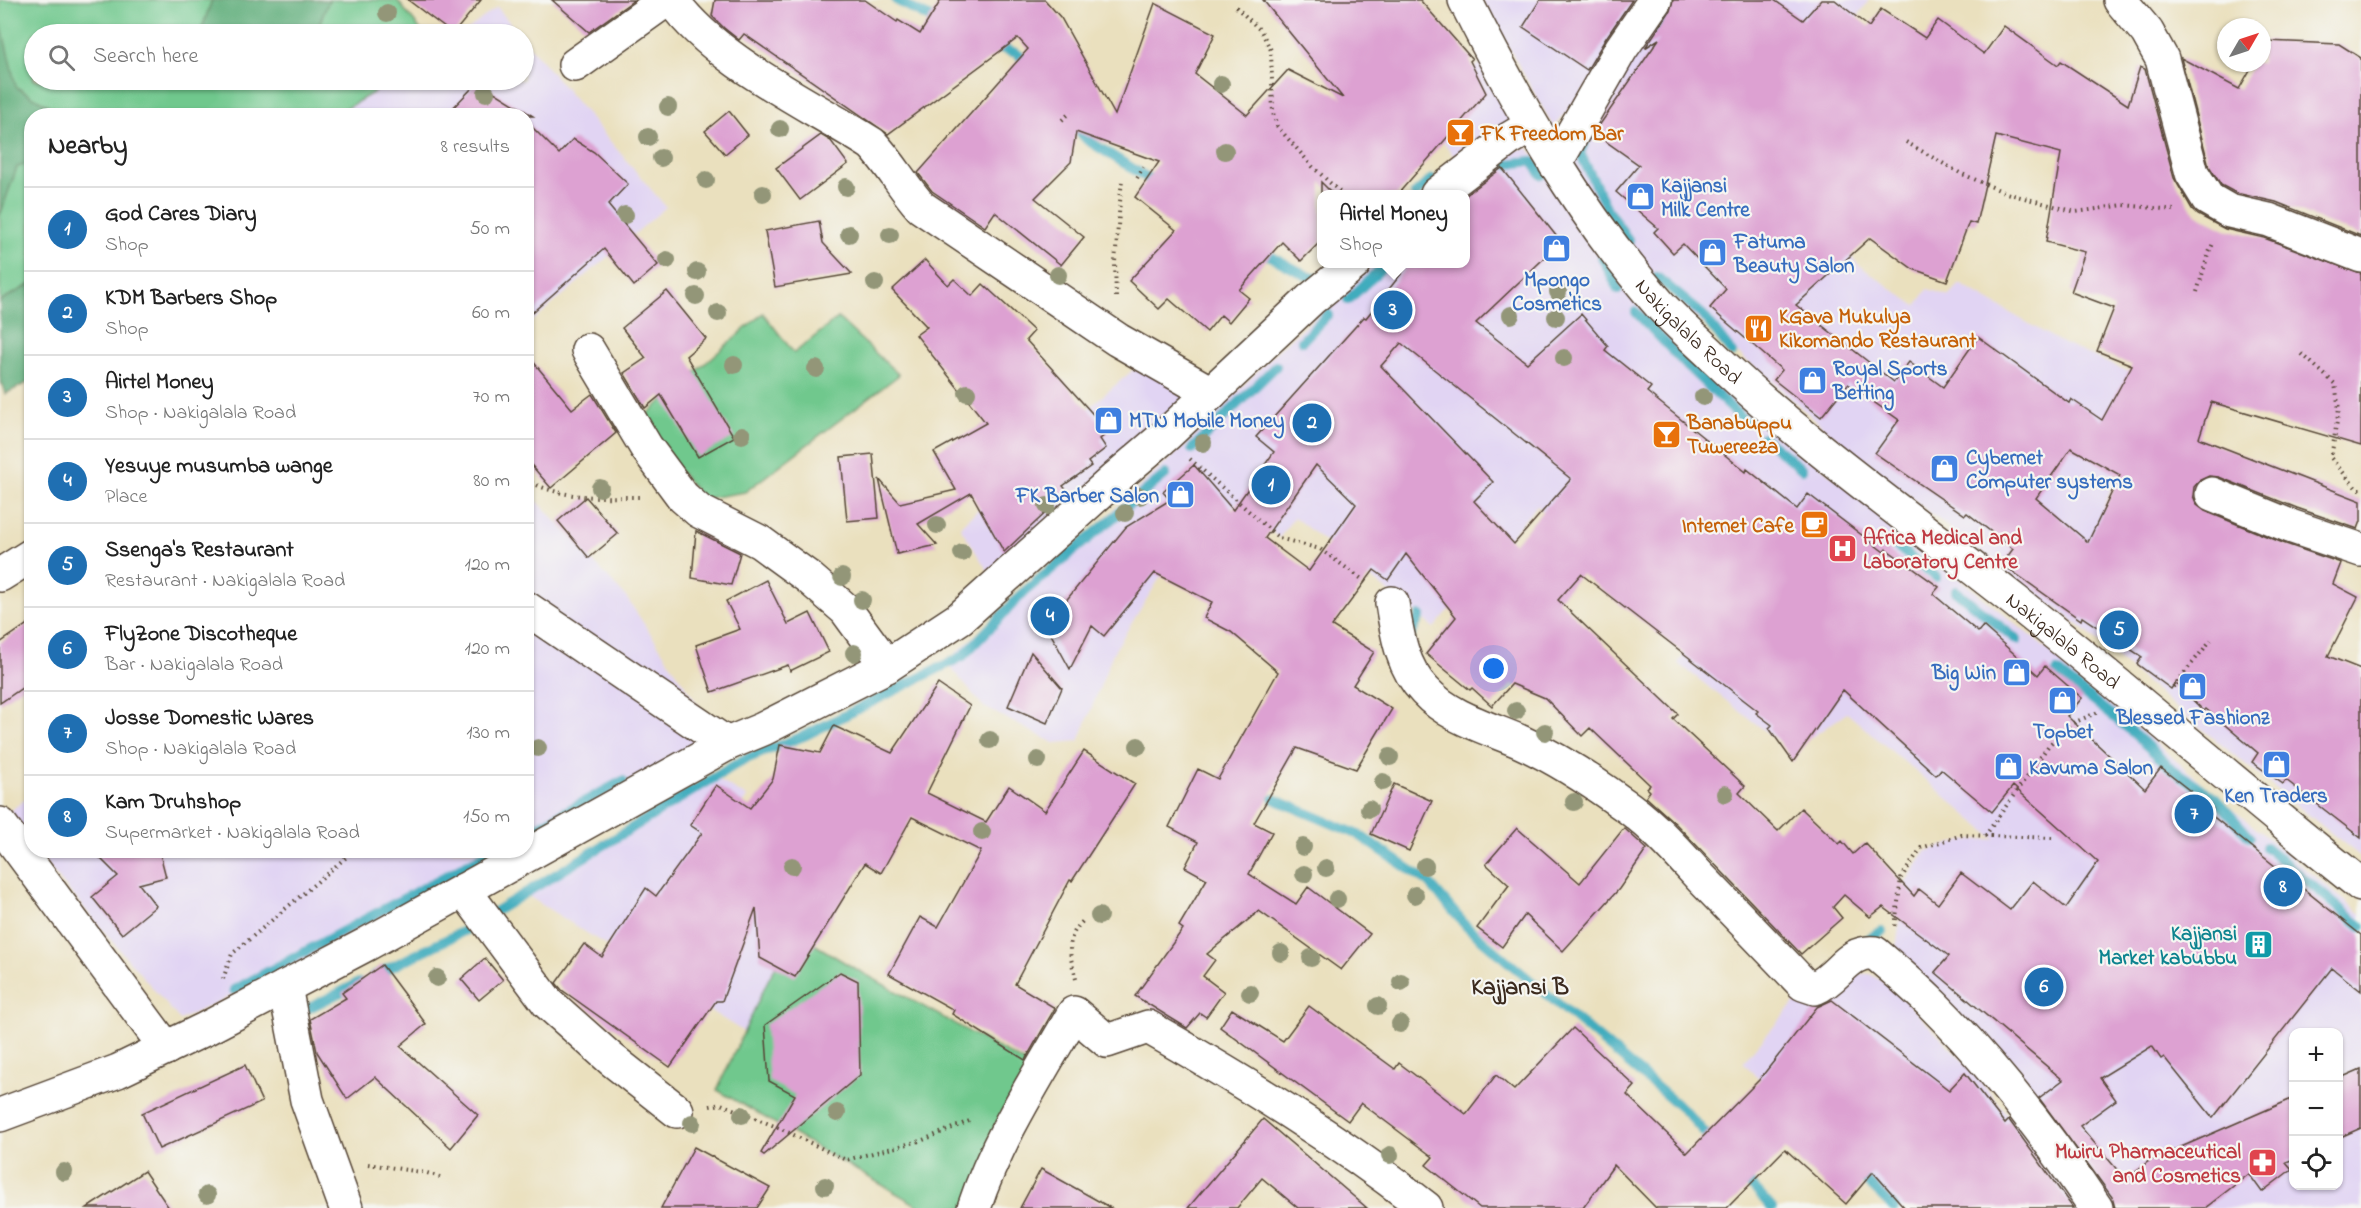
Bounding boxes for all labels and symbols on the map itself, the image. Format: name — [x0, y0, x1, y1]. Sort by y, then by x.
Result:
north arrow — [2217, 18, 2271, 72]
bar icon: FK Freedom Bar — [1444, 117, 1476, 149]
place label: FK Freedom Bar — [1480, 120, 1624, 150]
place label: Kajjansi Milk Centre — [1661, 172, 1750, 226]
shop icon: Kajjansi Milk Centre — [1624, 181, 1656, 213]
place label: Fatuma Beauty Salon — [1733, 228, 1854, 284]
shop icon: Mpongo Cosmetics — [1541, 232, 1573, 264]
shop icon: Fatuma Beauty Salon — [1697, 237, 1729, 269]
place label: Mpongo Cosmetics — [1512, 266, 1602, 320]
street label: Nakigalala Road — [1627, 273, 1748, 393]
pin: 3 — [1374, 288, 1412, 332]
place label: KGava Mukulya Kikomando Restaurant — [1779, 303, 1977, 357]
restaurant icon: KGava Mukulya Kikomando Restaurant — [1742, 312, 1774, 344]
place label: Royal Sports Betting — [1832, 355, 1948, 411]
shop icon: Royal Sports Betting — [1796, 364, 1828, 396]
pin: 2 — [1292, 400, 1332, 446]
shop icon: MTN Mobile Money — [1092, 404, 1124, 436]
place label: MTN Mobile Money — [1129, 407, 1285, 439]
place label: Banabuppu Tuwereeza — [1686, 409, 1792, 463]
bar icon: Banabuppu Tuwereeza — [1650, 418, 1682, 450]
place label: Cybernet Computer systems — [1966, 444, 2133, 500]
shop icon: Cybernet Computer systems — [1929, 453, 1961, 485]
pin: 1 — [1252, 462, 1290, 508]
shop icon: FK Barber Salon — [1164, 479, 1196, 511]
place label: FK Barber Salon — [1015, 482, 1159, 512]
cafe icon: Internet Cafe — [1799, 509, 1831, 541]
place label: Internet Cafe — [1682, 512, 1795, 542]
place label: Africa Medical and Laboratory Centre — [1863, 524, 2022, 580]
hospital icon: Africa Medical and Laboratory Centre — [1826, 533, 1858, 565]
street label: Nakigalala Road — [1998, 586, 2126, 698]
pin: 4 — [1030, 594, 1070, 638]
pin: 5 — [2100, 608, 2138, 652]
your location — [1479, 654, 1508, 683]
shop icon: Big Win — [2001, 656, 2033, 688]
place label: Big Win — [1931, 659, 1996, 691]
shop icon: Blessed Fashionz — [2177, 670, 2209, 702]
shop icon: Topbet — [2047, 684, 2079, 716]
place label: Blessed Fashionz — [2115, 704, 2271, 734]
place label: Topbet — [2033, 718, 2094, 748]
shop icon: Ken Traders — [2260, 748, 2292, 780]
shop icon: Kavuma Salon — [1992, 751, 2024, 783]
place label: Kavuma Salon — [2029, 754, 2153, 784]
place label: Ken Traders — [2224, 782, 2328, 812]
pin: 7 — [2174, 792, 2214, 836]
pin: 8 — [2264, 864, 2302, 910]
place label: Kajjansi Market kabubbu — [2098, 920, 2237, 974]
building icon: Kajjansi Market kabubbu — [2242, 929, 2274, 961]
pin: 6 — [2024, 964, 2064, 1010]
district label: Kajjansi B — [1471, 971, 1569, 1006]
place label: Mwiru Pharmaceutical and Cosmetics — [2055, 1138, 2241, 1192]
pharmacy icon: Mwiru Pharmaceutical and Cosmetics — [2246, 1147, 2278, 1179]

